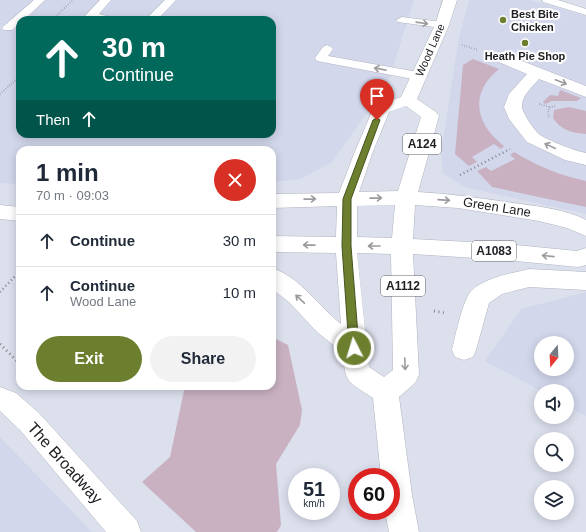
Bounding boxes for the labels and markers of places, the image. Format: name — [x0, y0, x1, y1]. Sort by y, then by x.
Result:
place label: Best Bite Chicken — [511, 8, 559, 33]
marker: Best Bite Chicken — [498, 15, 508, 25]
marker: Heath Pie Shop — [520, 38, 530, 48]
place label: Heath Pie Shop — [485, 50, 566, 62]
pin — [360, 79, 394, 120]

